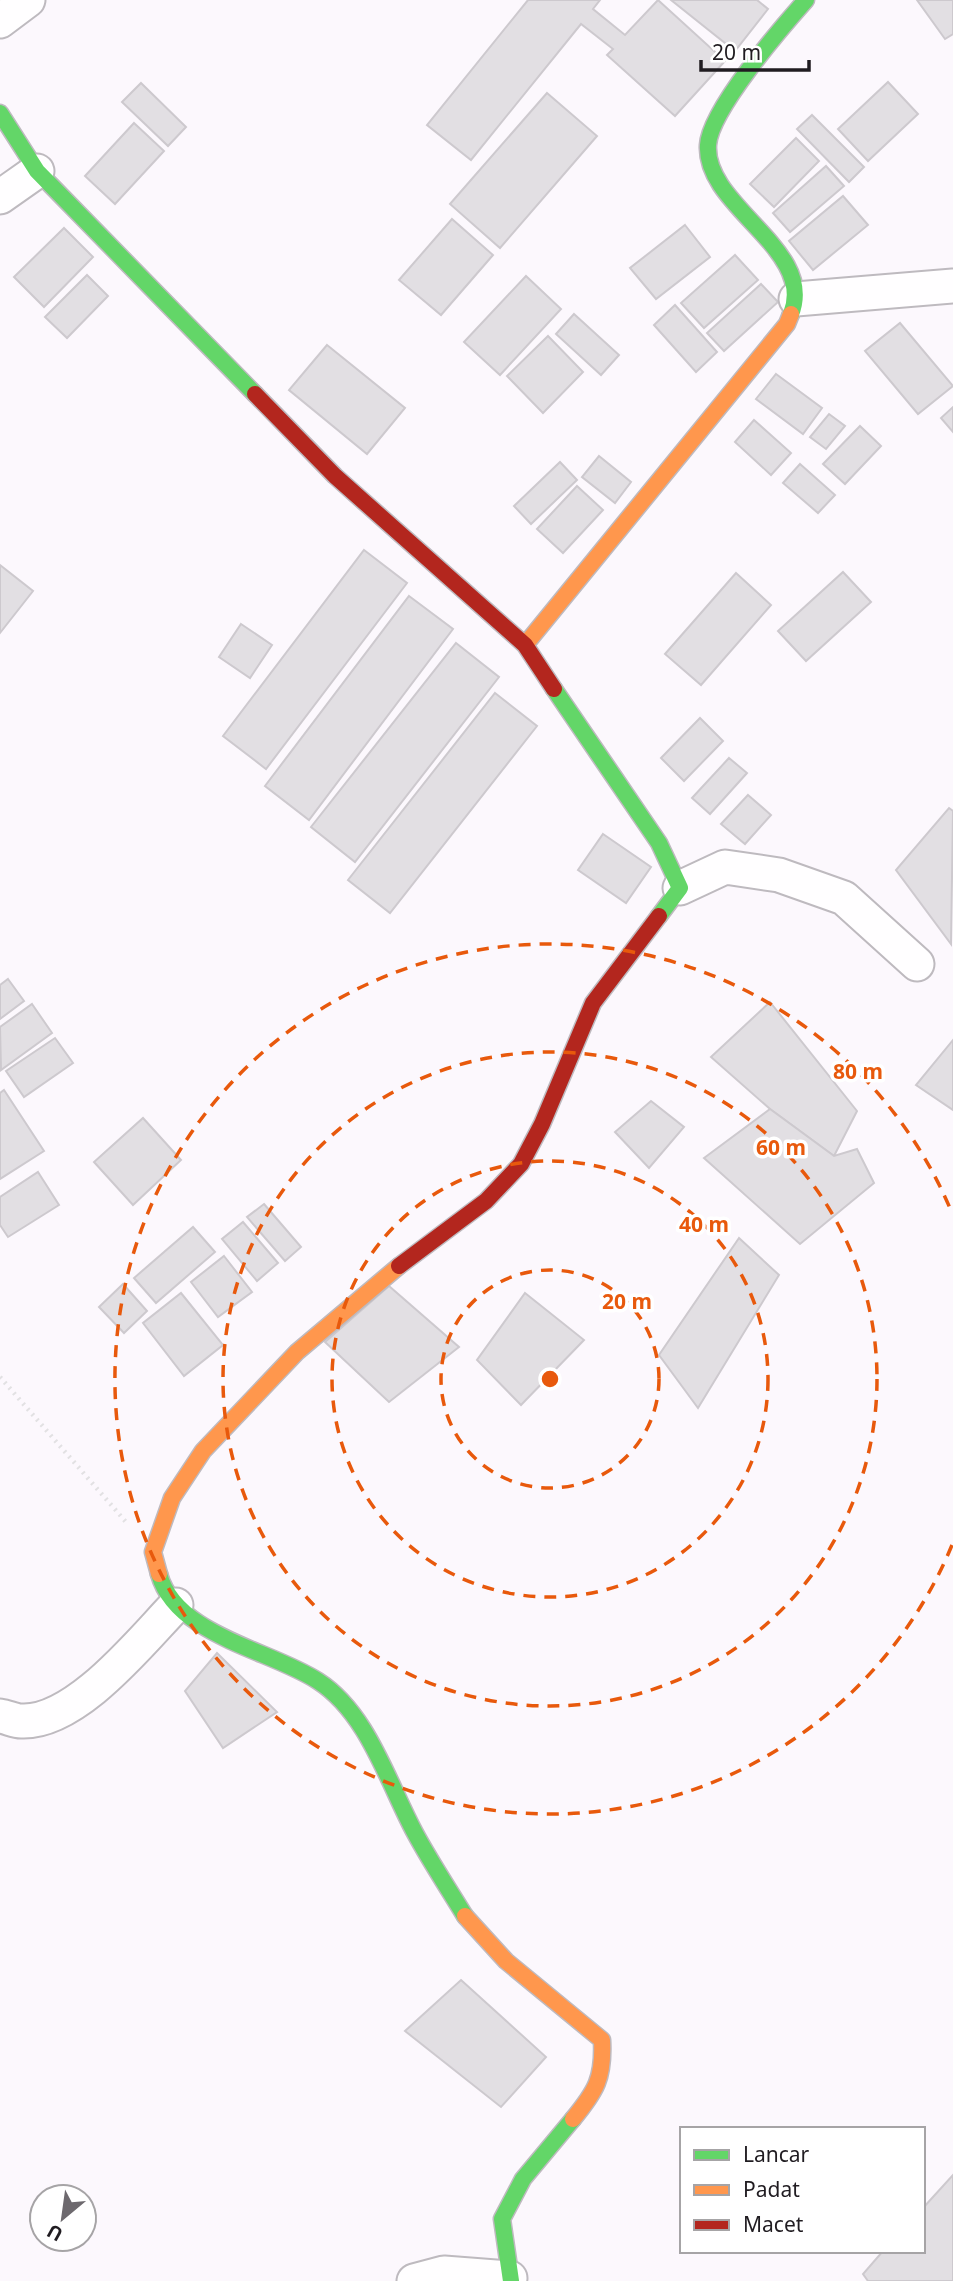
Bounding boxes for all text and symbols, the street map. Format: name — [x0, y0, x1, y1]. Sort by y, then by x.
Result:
scale bar — [701, 28, 810, 72]
text: 20 m — [712, 38, 761, 66]
text: 80 m — [833, 1057, 883, 1085]
text: 60 m — [756, 1133, 806, 1161]
text: 40 m — [679, 1210, 729, 1238]
text: 20 m — [602, 1287, 652, 1315]
centre of rings — [538, 1367, 562, 1391]
legend — [680, 2127, 925, 2253]
text: Lancar — [743, 2140, 810, 2168]
text: Padat — [743, 2175, 800, 2203]
north arrow — [28, 2183, 98, 2253]
text: Macet — [743, 2210, 804, 2238]
text: U — [42, 2218, 67, 2248]

